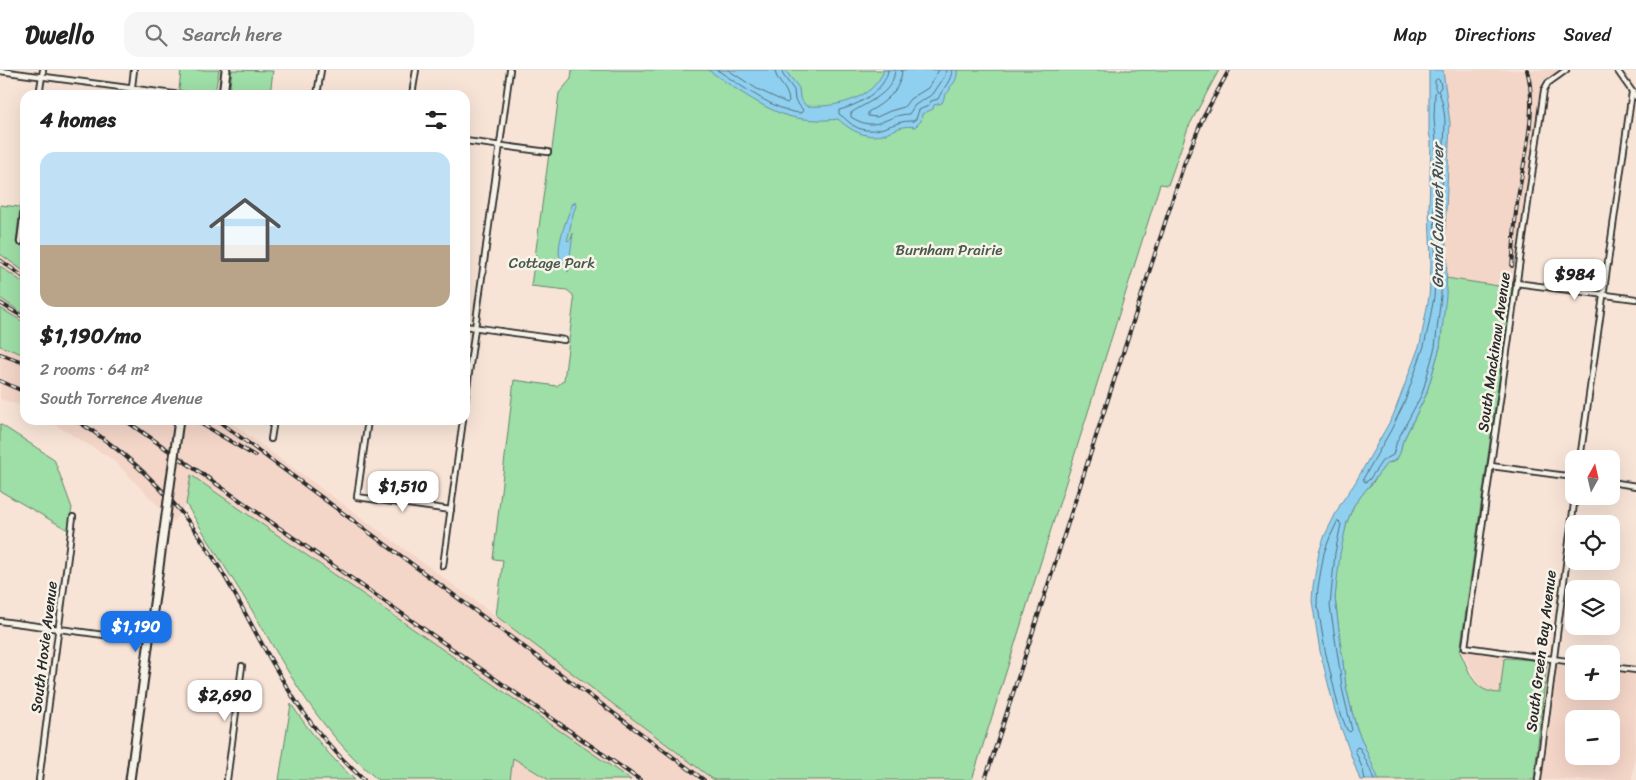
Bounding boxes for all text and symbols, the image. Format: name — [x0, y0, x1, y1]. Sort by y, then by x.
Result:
search box — [124, 12, 474, 57]
text: Dwello — [25, 14, 94, 56]
text: Search here — [182, 18, 282, 51]
text: Map — [1394, 19, 1427, 51]
text: Directions — [1455, 19, 1536, 51]
text: Saved — [1564, 19, 1611, 51]
icon: search — [142, 21, 170, 49]
text: 4 homes — [40, 101, 116, 139]
icon: filters — [422, 106, 450, 134]
water label: Grand Calumet River — [1423, 141, 1452, 288]
icon: home — [200, 185, 290, 275]
park label: Burnham Prairie — [896, 237, 1003, 263]
park label: Cottage Park — [509, 250, 595, 276]
pin: $984 — [1545, 258, 1605, 301]
text: $984 — [1555, 260, 1595, 289]
street label: South Mackinaw Avenue — [1470, 270, 1518, 434]
text: $1,190/mo — [40, 317, 141, 355]
text: 2 rooms · 64 m² — [40, 355, 150, 384]
text: South Torrence Avenue — [40, 384, 203, 413]
north arrow — [1565, 450, 1620, 505]
map controls — [1565, 450, 1620, 765]
pin: $1,510 — [362, 470, 444, 513]
text: $1,510 — [379, 472, 427, 501]
button: locate — [1565, 515, 1620, 570]
street label: South Green Bay Avenue — [1518, 568, 1564, 733]
street label: South Hoxie Avenue — [23, 579, 65, 714]
button: layers — [1565, 580, 1620, 635]
pin: $1,190 — [95, 610, 177, 653]
text: $1,190 — [112, 612, 160, 641]
button: + — [1565, 645, 1620, 700]
pin: $2,690 — [184, 680, 266, 722]
text: $2,690 — [198, 681, 252, 710]
button: − — [1565, 710, 1620, 765]

